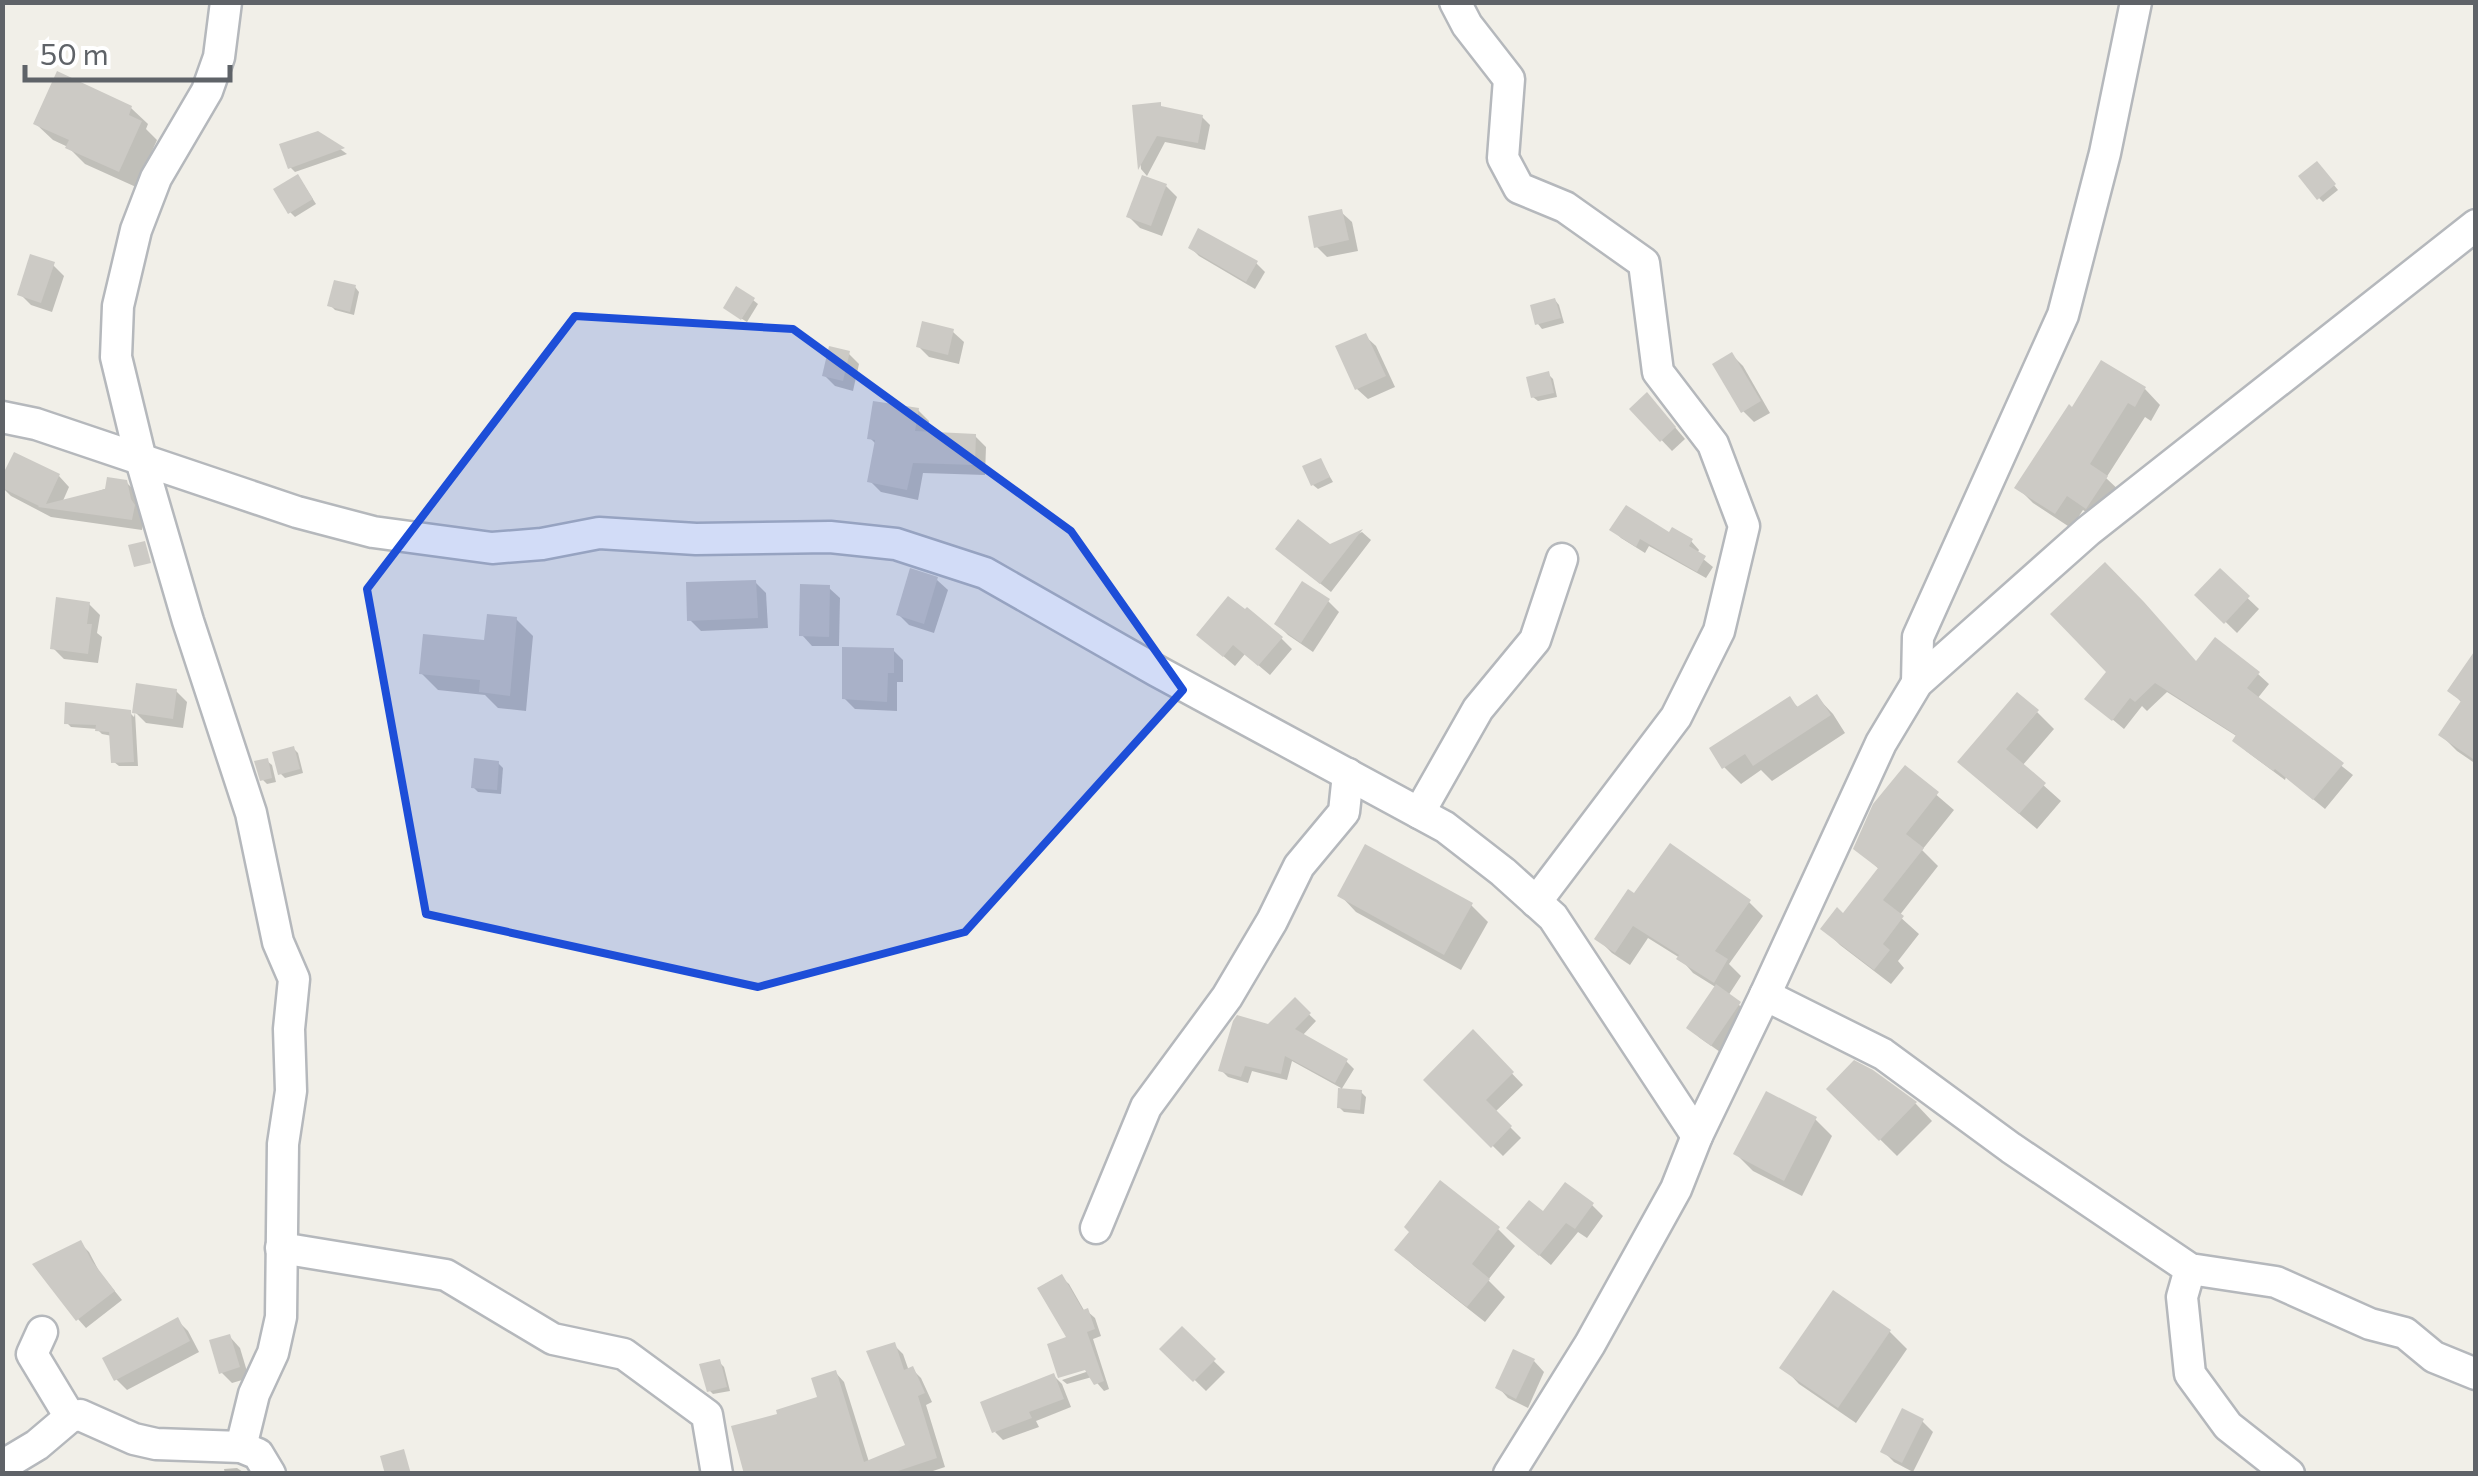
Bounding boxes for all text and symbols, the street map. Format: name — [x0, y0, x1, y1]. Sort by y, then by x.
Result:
scale bar — [25, 20, 230, 82]
text: 50 m — [40, 34, 109, 71]

